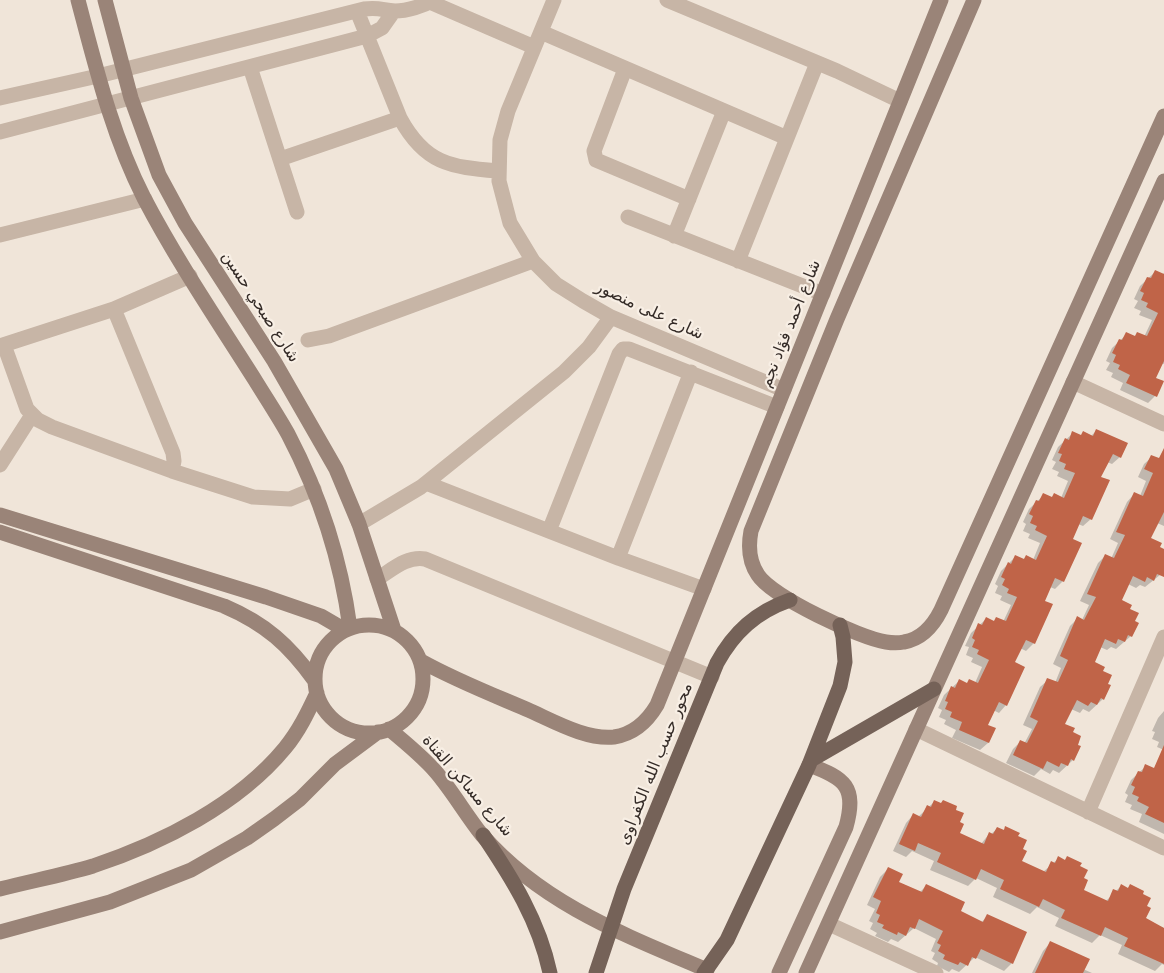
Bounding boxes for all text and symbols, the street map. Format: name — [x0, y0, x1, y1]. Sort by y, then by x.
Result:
street label: شارع صبحي حسين — [217, 248, 303, 366]
street label: شارع أحمد فؤاد نجم — [757, 257, 825, 391]
street label: شارع على منصور — [592, 278, 706, 344]
street label: محور حسب الله الكفراوى — [615, 680, 697, 848]
street label: شارع مساكن القناة — [418, 731, 516, 841]

